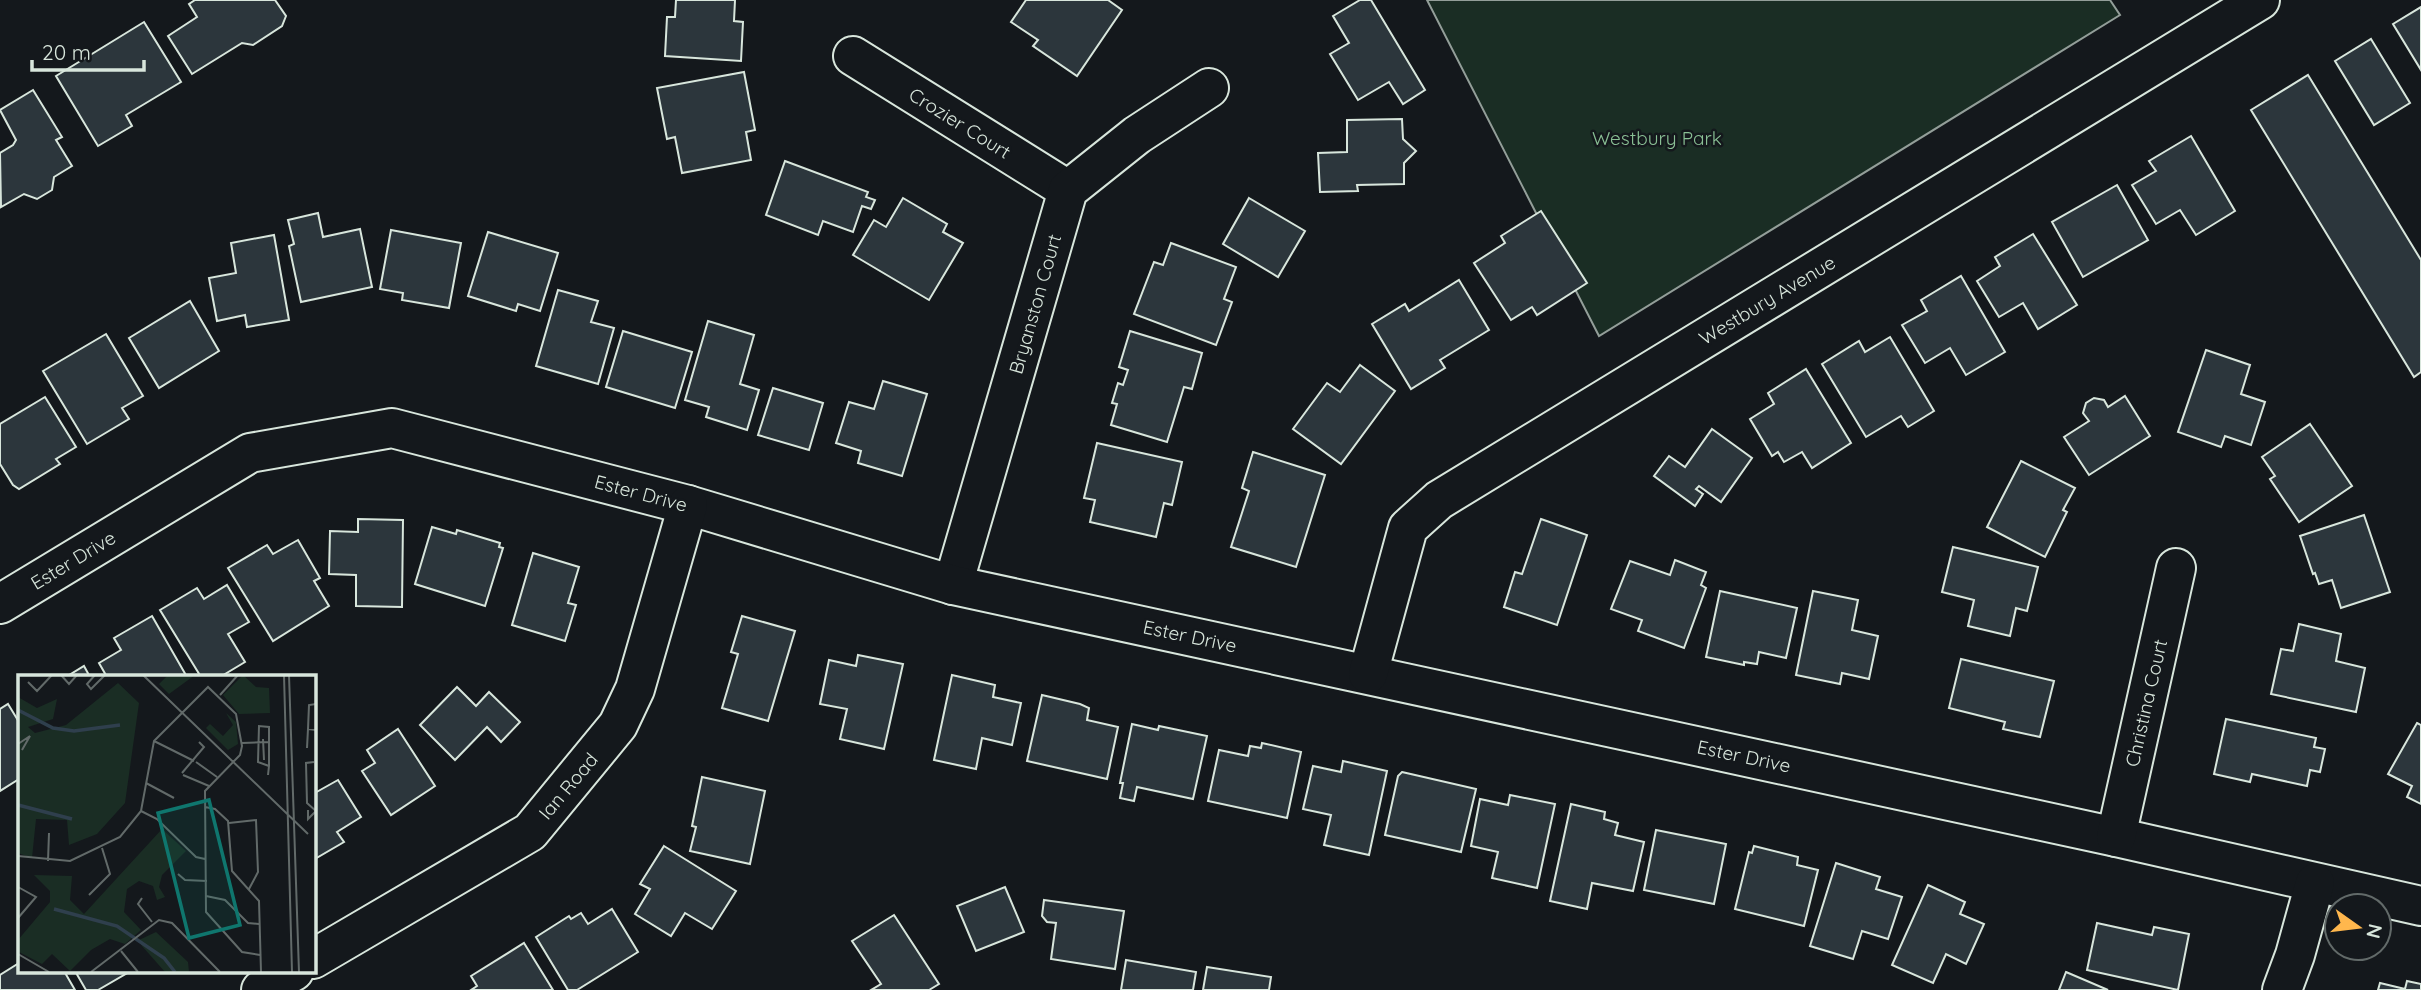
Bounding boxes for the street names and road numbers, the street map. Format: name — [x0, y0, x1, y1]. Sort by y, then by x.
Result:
street label: Crozier Court — [905, 82, 1015, 164]
street label: Bryanston Court — [1004, 231, 1066, 377]
street label: Westbury Avenue — [1694, 250, 1840, 350]
street label: Ester Drive — [592, 469, 690, 517]
street label: Ester Drive — [26, 525, 120, 595]
street label: Ester Drive — [1141, 614, 1239, 658]
street label: Christina Court — [2120, 637, 2172, 769]
street label: Ester Drive — [1695, 734, 1793, 778]
street label: Ian Road — [533, 748, 603, 824]

